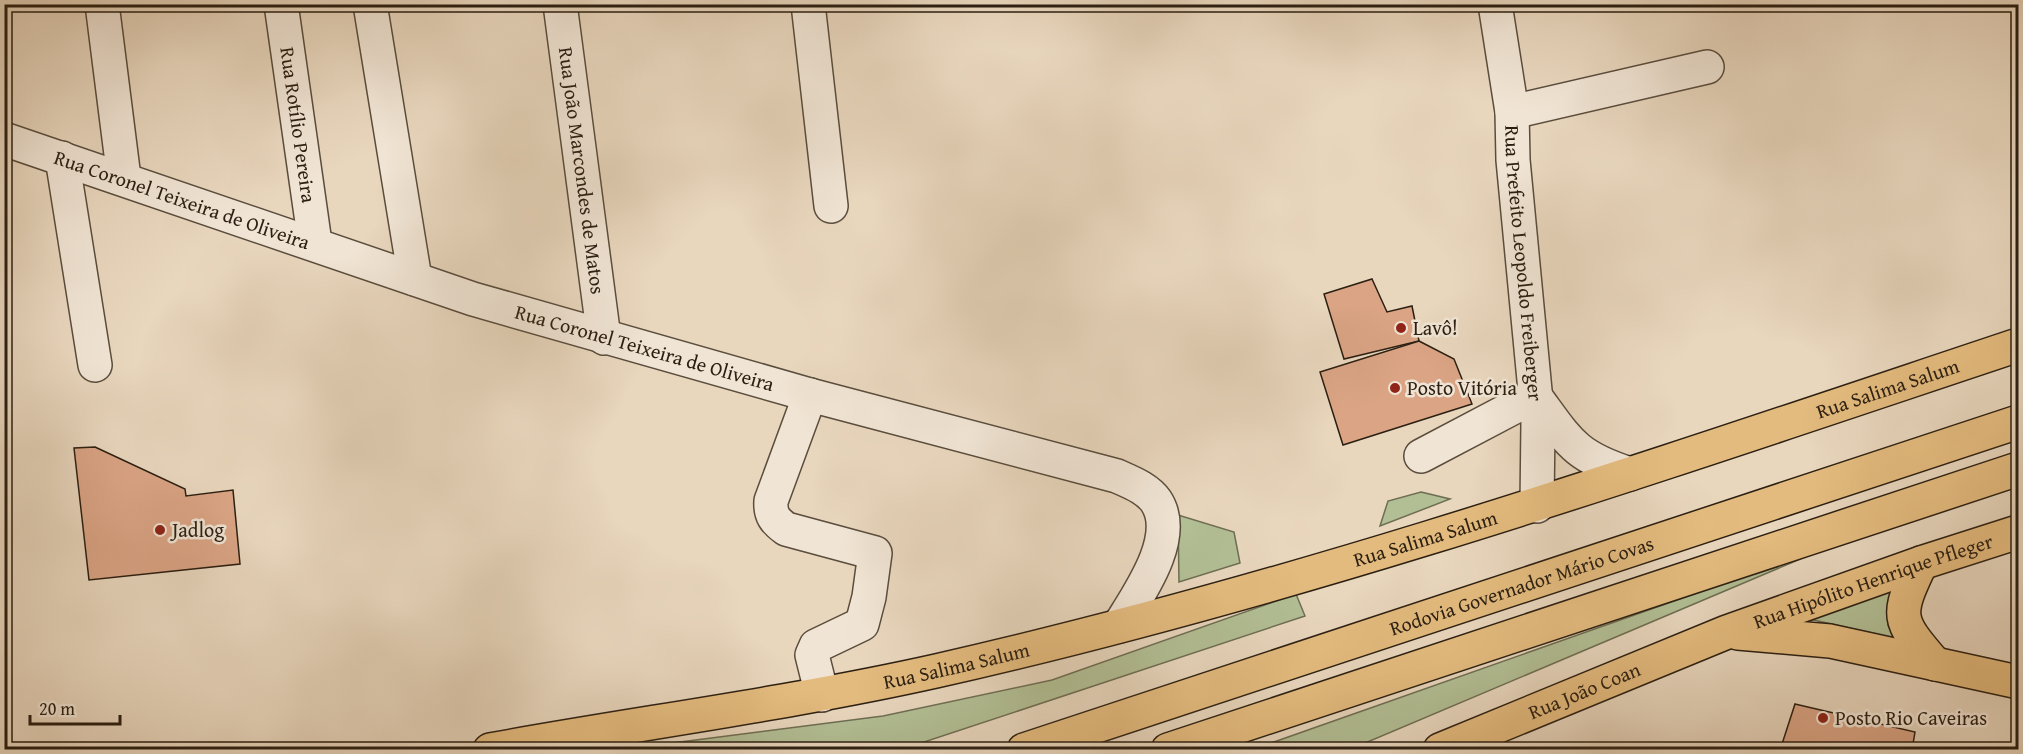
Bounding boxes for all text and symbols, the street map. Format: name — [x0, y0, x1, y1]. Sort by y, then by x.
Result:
street label: Rua Rotílio Pereira — [273, 45, 324, 205]
street label: Rua João Marcondes de Matos — [552, 45, 613, 296]
street label: Rua Prefeito Leopoldo Freiberger — [1498, 125, 1551, 402]
street label: Rua Coronel Teixeira de Oliveira — [50, 142, 314, 256]
street label: Rua Coronel Teixeira de Oliveira — [512, 297, 778, 398]
place label: Lavô! — [1413, 313, 1458, 342]
marker: Lavô! — [1394, 321, 1408, 335]
street label: Rua Salima Salum — [1812, 351, 1963, 425]
place label: Posto Vitória — [1407, 373, 1517, 402]
marker: Posto Vitória — [1388, 381, 1402, 395]
street label: Rua Salima Salum — [1350, 502, 1501, 574]
place label: Jadlog — [169, 515, 224, 544]
marker: Jadlog — [153, 523, 167, 537]
street label: Rua Hipólito Henrique Pfleger — [1749, 526, 1996, 636]
street label: Rodovia Governador Mário Covas — [1386, 528, 1657, 642]
street label: Rua Salima Salum — [881, 634, 1033, 696]
street label: Rua João Coan — [1524, 654, 1644, 726]
scale bar — [30, 688, 120, 726]
text: 20 m — [39, 695, 75, 722]
place label: Posto Rio Caveiras — [1835, 703, 1987, 732]
marker: Posto Rio Caveiras — [1816, 711, 1830, 725]

